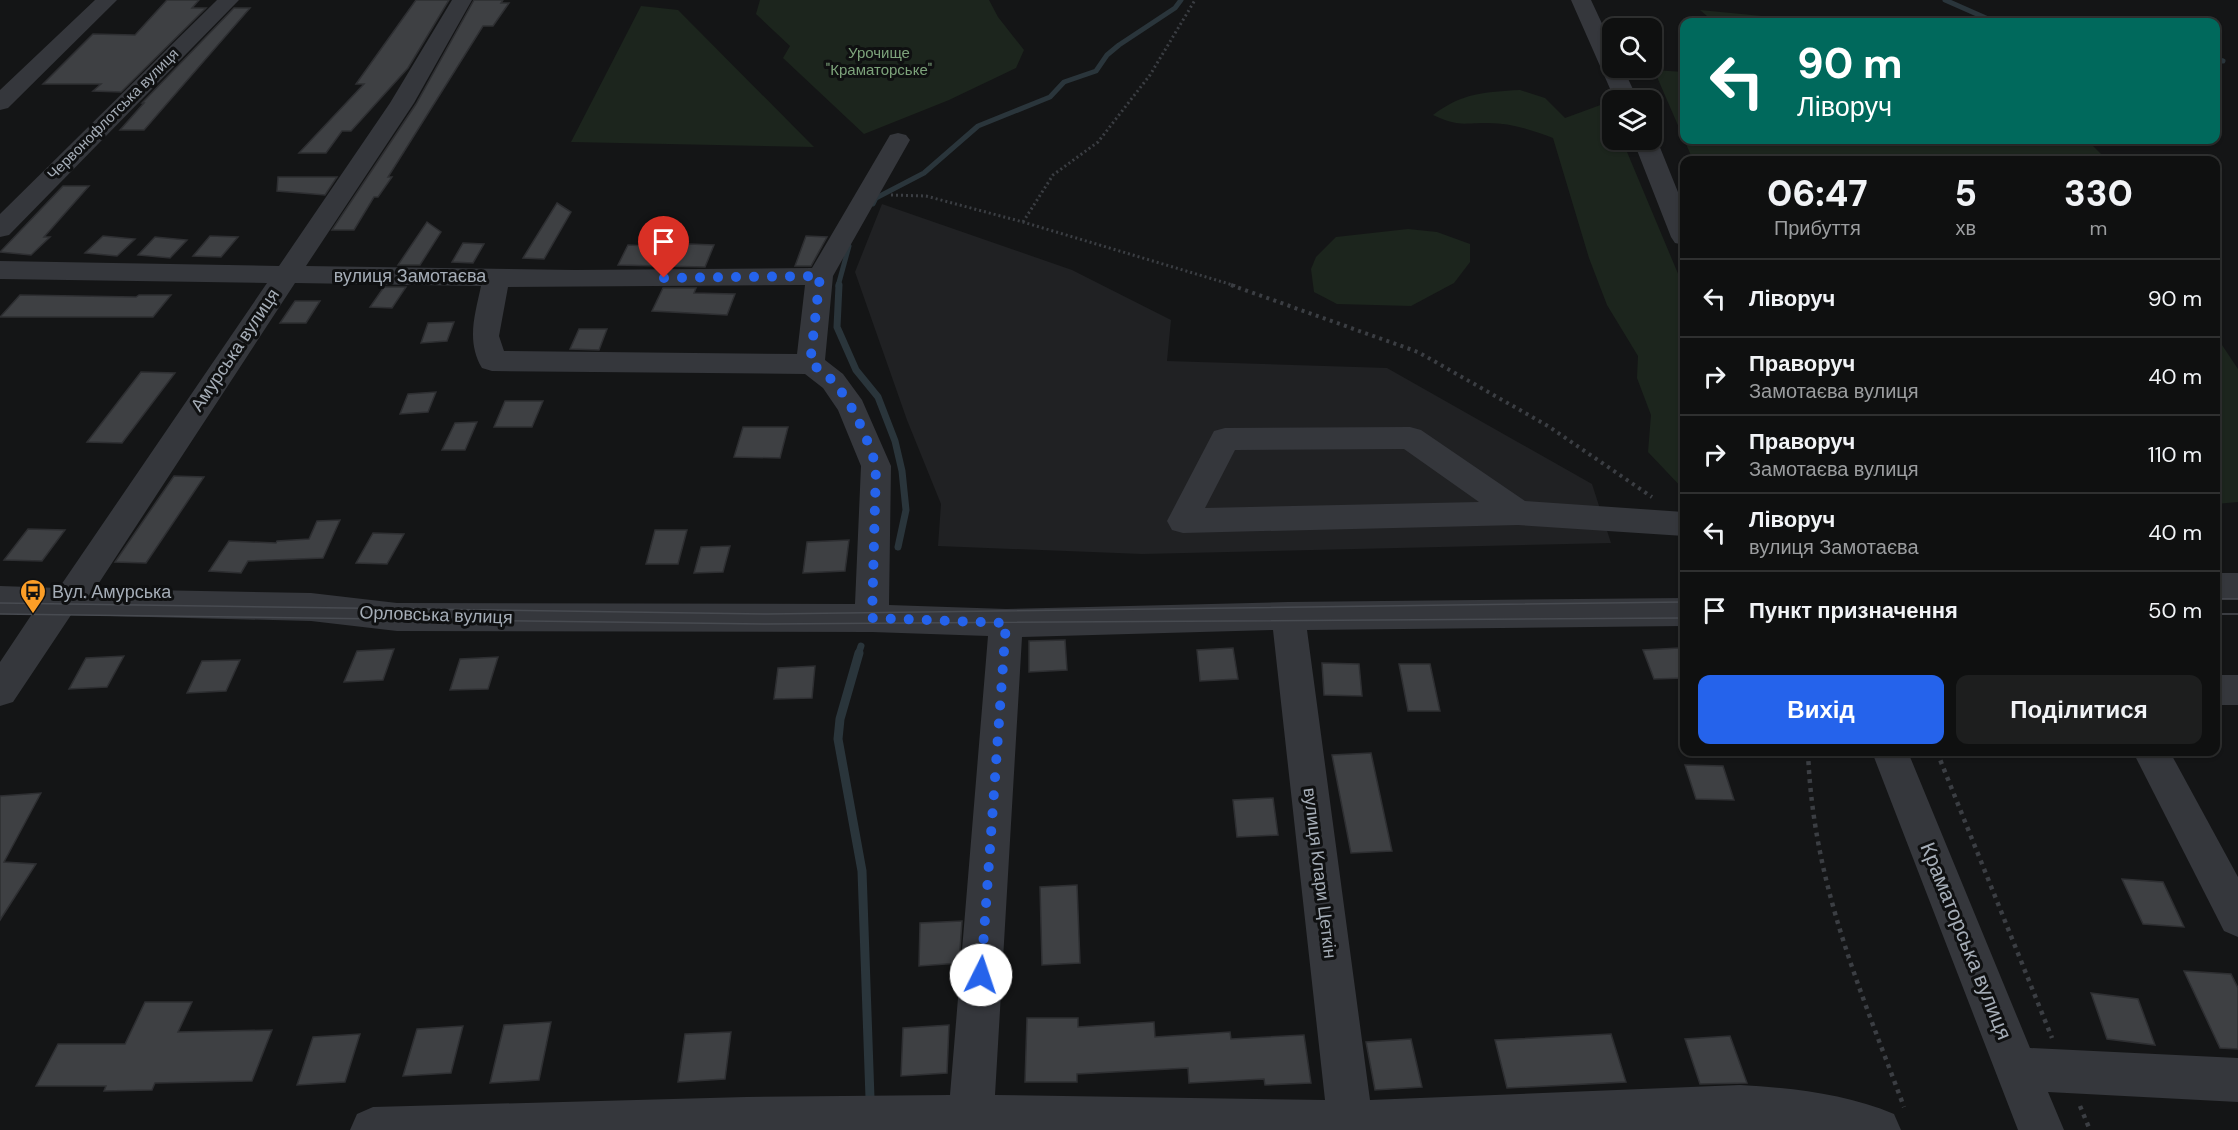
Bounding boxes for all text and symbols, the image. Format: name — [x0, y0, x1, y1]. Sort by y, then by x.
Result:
map controls — [1602, 18, 1662, 150]
button: search — [1602, 18, 1662, 78]
text: 90 m — [1797, 36, 1903, 91]
icon: left — [1698, 42, 1776, 120]
park label: Урочище "Краматорське" — [826, 43, 932, 80]
street label: Червонофлотська вулиця — [43, 44, 183, 184]
text: Ліворуч — [1797, 89, 1892, 124]
button: layers — [1602, 90, 1662, 150]
text: 06:47 — [1767, 170, 1868, 217]
text: 5 — [1955, 170, 1977, 217]
text: 330 — [2064, 170, 2133, 217]
text: Прибуття — [1774, 215, 1861, 241]
text: хв — [1956, 215, 1976, 241]
text: m — [2090, 215, 2107, 241]
pin — [638, 216, 689, 278]
icon: arrive — [647, 225, 680, 258]
street label: вулиця Замотаєва — [334, 264, 487, 288]
icon: left — [1698, 282, 1731, 315]
street label: Амурська вулиця — [185, 284, 285, 416]
text: Ліворуч — [1749, 284, 1835, 313]
text: 90 m — [2148, 284, 2202, 313]
text: Праворуч — [1749, 349, 1855, 378]
icon: right — [1698, 360, 1731, 393]
text: 40 m — [2148, 362, 2202, 391]
text: Замотаєва вулиця — [1749, 378, 1919, 404]
text: Праворуч — [1749, 427, 1855, 456]
icon: right — [1698, 438, 1731, 471]
text: 110 m — [2148, 440, 2202, 469]
text: Замотаєва вулиця — [1749, 456, 1919, 482]
text: Ліворуч — [1749, 505, 1835, 534]
icon: left — [1698, 516, 1731, 549]
text: 40 m — [2148, 518, 2202, 547]
text: вулиця Замотаєва — [1749, 534, 1919, 560]
bus stop icon: Вул. Амурська — [18, 577, 48, 615]
place label: Вул. Амурська — [52, 580, 172, 604]
icon: arrive — [1698, 594, 1731, 627]
text: Пункт призначення — [1749, 596, 1958, 625]
text: 50 m — [2148, 596, 2202, 625]
street label: Орловська вулиця — [359, 600, 513, 630]
button: Вихід — [1698, 675, 1944, 744]
button: Поділитися — [1956, 675, 2202, 744]
street label: вулиця Клари Цеткін — [1298, 786, 1342, 960]
street label: Краматорська вулиця — [1914, 838, 2018, 1044]
position arrow — [949, 943, 1013, 1007]

